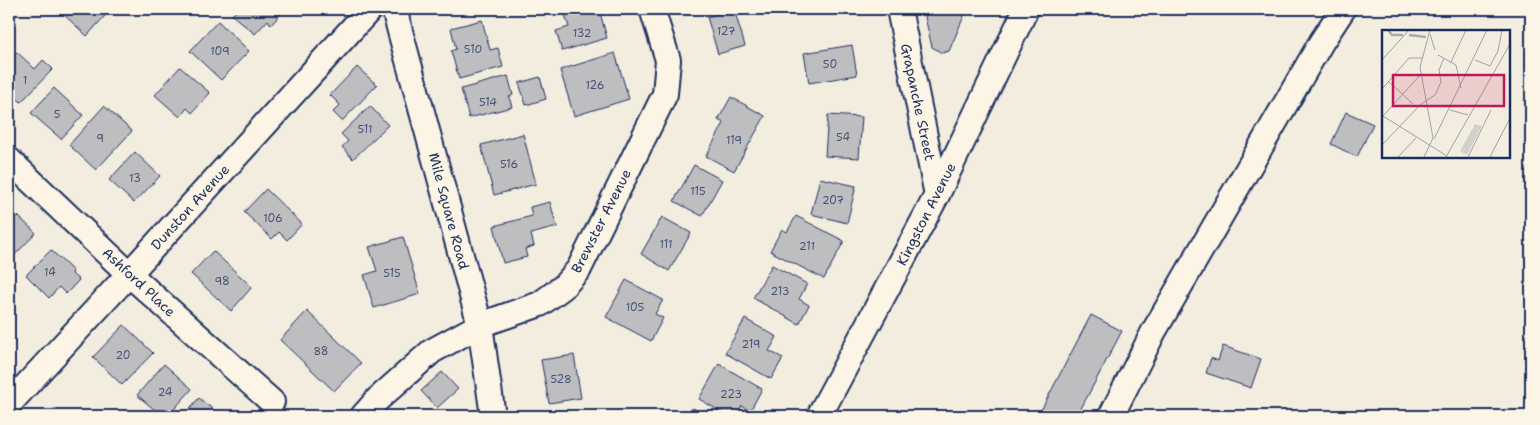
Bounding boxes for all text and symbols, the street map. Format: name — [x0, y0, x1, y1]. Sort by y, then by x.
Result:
house number: 127 — [717, 24, 736, 39]
house number: 132 — [573, 26, 591, 41]
inset map — [1382, 30, 1510, 158]
house number: 510 — [464, 42, 482, 57]
street label: Grapanche Street — [897, 42, 939, 162]
house number: 109 — [210, 44, 230, 59]
house number: 50 — [823, 57, 837, 72]
house number: 1 — [23, 73, 27, 88]
house number: 126 — [586, 78, 604, 93]
house number: 514 — [479, 95, 497, 110]
house number: 5 — [54, 107, 61, 122]
house number: 511 — [357, 122, 373, 137]
house number: 54 — [836, 130, 850, 145]
house number: 9 — [96, 131, 104, 146]
house number: 119 — [726, 133, 742, 148]
street label: Mile Square Road — [425, 151, 473, 271]
house number: 516 — [500, 157, 518, 172]
street label: Kingston Avenue — [892, 159, 960, 268]
street label: Dunston Avenue — [147, 160, 233, 254]
street label: Brewster Avenue — [567, 166, 635, 276]
house number: 13 — [129, 171, 141, 186]
house number: 115 — [690, 184, 706, 199]
house number: 207 — [822, 193, 844, 208]
house number: 106 — [263, 211, 283, 226]
house number: 111 — [659, 237, 673, 252]
house number: 211 — [799, 239, 815, 254]
street label: Ashford Place — [99, 243, 179, 321]
house number: 14 — [44, 265, 56, 280]
house number: 515 — [383, 266, 401, 281]
house number: 98 — [214, 274, 230, 289]
house number: 213 — [771, 284, 789, 299]
house number: 105 — [626, 300, 645, 315]
house number: 219 — [741, 337, 761, 352]
house number: 88 — [313, 344, 329, 359]
house number: 20 — [115, 348, 131, 363]
house number: 528 — [550, 372, 572, 387]
house number: 24 — [158, 385, 173, 400]
house number: 223 — [720, 387, 742, 402]

